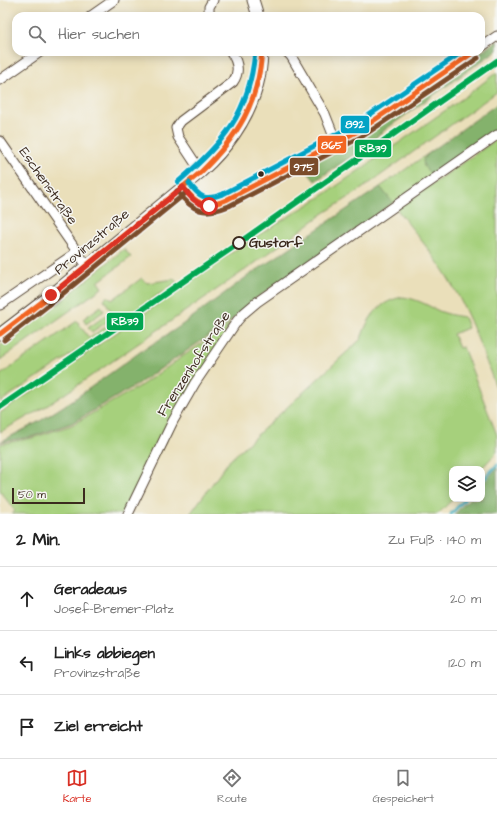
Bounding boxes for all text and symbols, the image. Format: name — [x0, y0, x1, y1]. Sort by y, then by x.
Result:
search box — [12, 12, 485, 56]
icon: search — [26, 23, 48, 45]
text: Hier suchen — [58, 24, 139, 45]
line badge: 892 — [340, 115, 370, 134]
text: 892 — [345, 117, 366, 132]
line badge: 865 — [317, 135, 347, 154]
text: 865 — [321, 138, 343, 153]
line badge: RB39 — [354, 139, 392, 158]
text: RB39 — [359, 141, 387, 156]
street label: Eschenstraße — [14, 143, 82, 229]
line badge: 975 — [289, 157, 319, 176]
text: 975 — [294, 160, 315, 175]
unlabelled marker — [256, 169, 266, 179]
route start — [200, 197, 218, 215]
street label: Provinzstraße — [50, 204, 134, 280]
place label: Gustorf — [249, 233, 303, 253]
marker: Gustorf — [232, 236, 246, 250]
route end — [42, 286, 60, 304]
street label: Frenzenhofstraße — [152, 307, 236, 420]
line badge: RB39 — [106, 312, 144, 331]
text: RB39 — [111, 314, 139, 329]
map controls — [449, 466, 485, 502]
button: layers — [449, 466, 485, 502]
scale bar — [12, 486, 85, 505]
text: 50 m — [18, 487, 46, 502]
text: 2 Min. — [16, 528, 60, 552]
text: Zu Fuß · 140 m — [388, 531, 481, 549]
text: Geradeaus — [54, 579, 127, 600]
icon: ahead — [16, 588, 38, 610]
text: 20 m — [450, 590, 481, 608]
text: Josef-Bremer-Platz — [54, 600, 174, 618]
text: Links abbiegen — [54, 643, 155, 664]
icon: left — [16, 652, 38, 674]
text: 120 m — [448, 654, 481, 672]
text: Provinzstraße — [54, 664, 140, 682]
icon: arrive — [16, 716, 38, 738]
text: Ziel erreicht — [54, 716, 143, 737]
tab: Karte — [63, 767, 91, 806]
tab: Route — [217, 767, 247, 806]
tab: Gespeichert — [373, 767, 434, 806]

